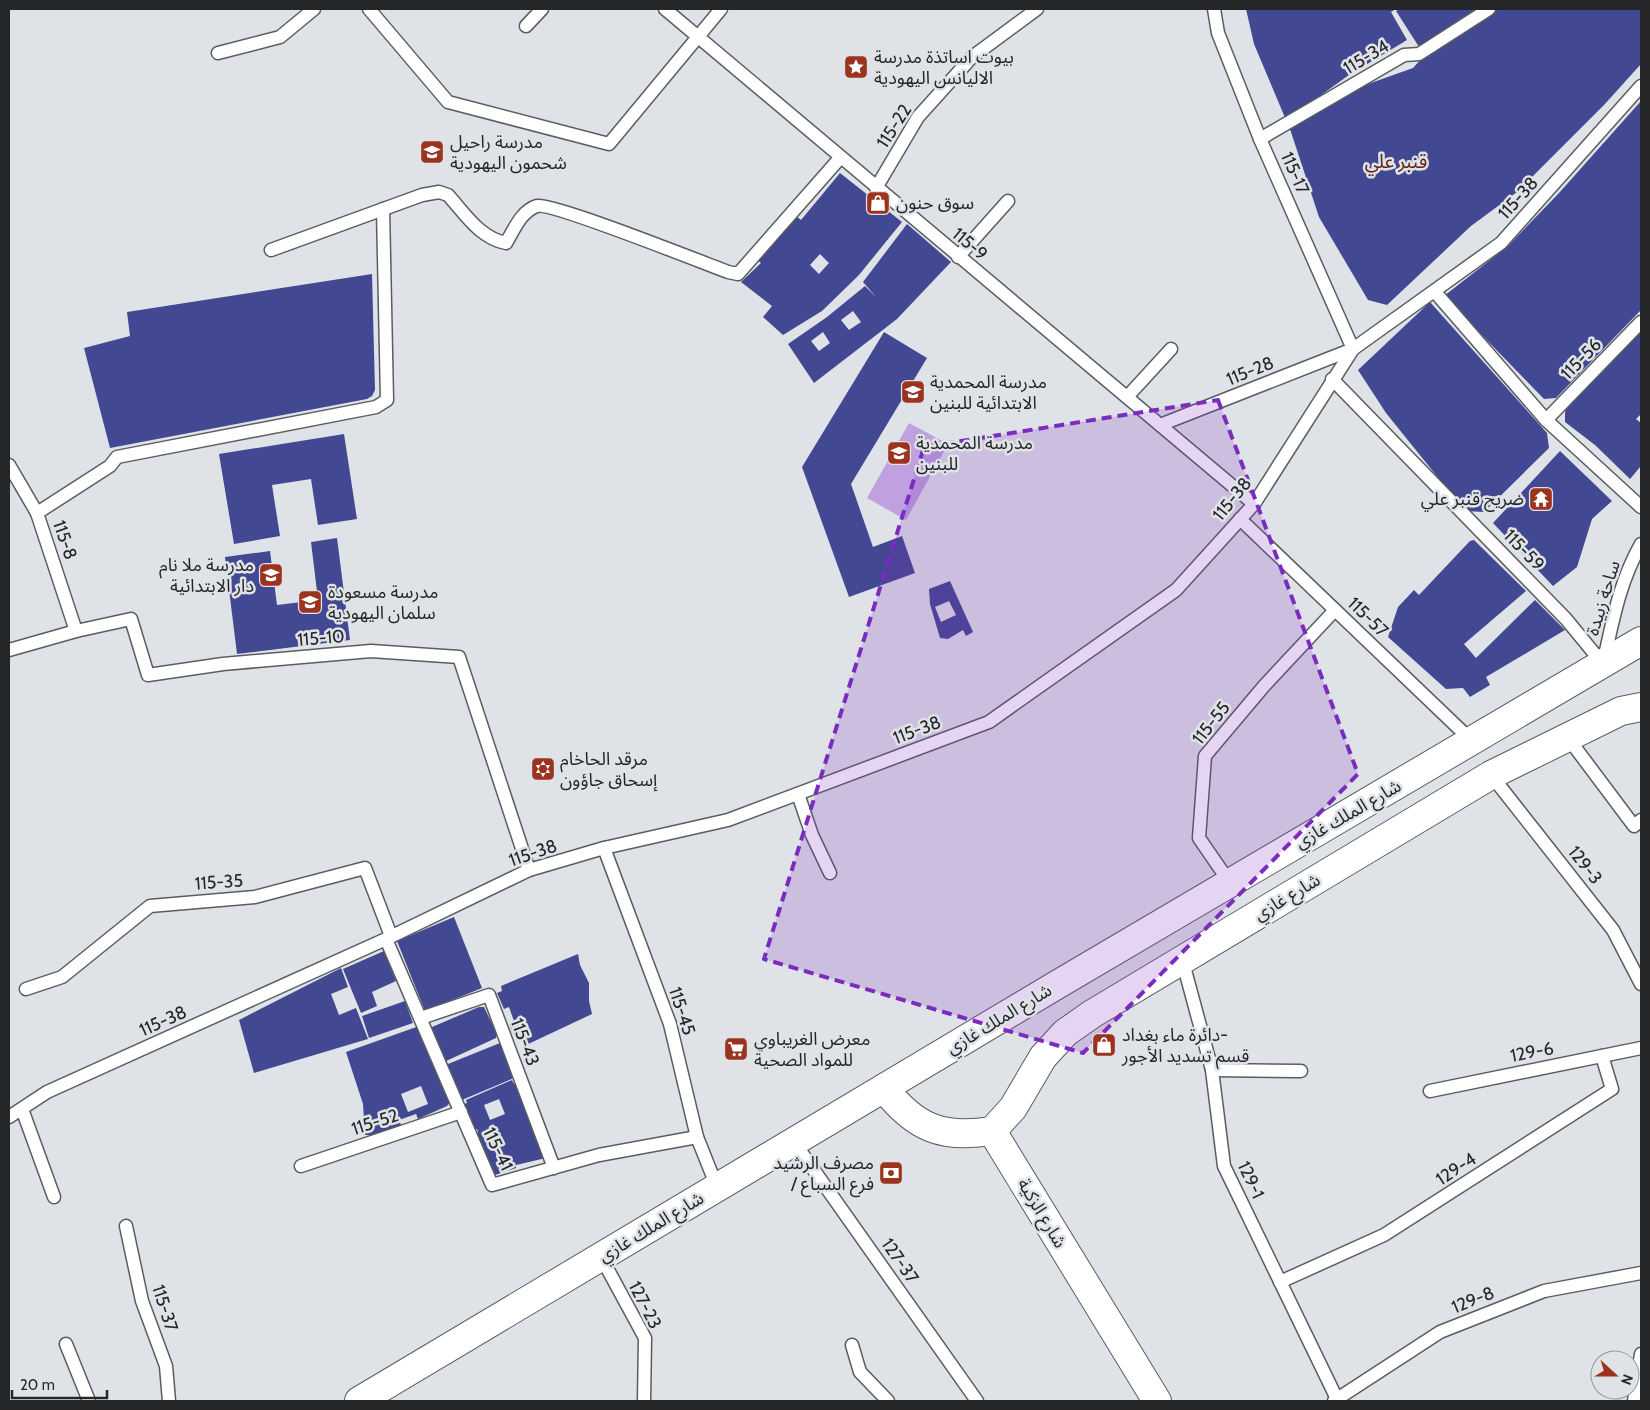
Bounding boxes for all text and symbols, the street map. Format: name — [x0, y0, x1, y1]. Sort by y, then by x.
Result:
street label: 115-34 — [1339, 35, 1393, 79]
place label: بيوت اساتذة مدرسة الاليانس اليهودية — [874, 46, 1014, 89]
place icon: بيوت اساتذة مدرسة الاليانس اليهودية — [843, 54, 869, 80]
street label: 115-22 — [872, 100, 916, 152]
place label: مدرسة راحيل شحمون اليهودية — [450, 131, 567, 174]
school or university icon: مدرسة راحيل شحمون اليهودية — [419, 139, 445, 165]
street label: 115-17 — [1276, 149, 1314, 197]
district label: قنبر علي — [1365, 150, 1427, 176]
street label: 115-38 — [1493, 172, 1543, 224]
shop icon: سوق حنون — [865, 190, 891, 216]
place label: سوق حنون — [896, 192, 974, 214]
street label: 115-9 — [948, 223, 992, 265]
street label: 115-56 — [1556, 334, 1606, 384]
street label: 115-28 — [1223, 352, 1277, 390]
place label: مدرسة المحمدية الابتدائية للبنين — [930, 371, 1047, 414]
school or university icon: مدرسة المحمدية الابتدائية للبنين — [900, 379, 926, 405]
place label: مدرسة المحمدية للبنين — [916, 432, 1033, 475]
school or university icon: مدرسة المحمدية للبنين — [886, 440, 912, 466]
street label: 115-38 — [1208, 473, 1256, 525]
temple icon: ضريح قنبر علي — [1528, 486, 1554, 512]
place label: ضريح قنبر علي — [1421, 488, 1524, 512]
street label: 115-8 — [48, 518, 82, 562]
street label: 115-59 — [1499, 525, 1549, 575]
place label: مدرسة ملا نام دار الابتدائية — [159, 554, 254, 597]
street label: ساحة زبيدة — [1581, 558, 1625, 638]
school or university icon: مدرسة ملا نام دار الابتدائية — [258, 562, 284, 588]
place label: مدرسة مسعودة سلمان اليهودية — [328, 581, 439, 624]
school or university icon: مدرسة مسعودة سلمان اليهودية — [297, 589, 323, 615]
street label: 115-57 — [1343, 592, 1393, 642]
street label: 115-10 — [296, 625, 346, 651]
street label: 115-55 — [1187, 697, 1235, 749]
street label: 115-38 — [890, 711, 944, 749]
place label: مرقد الحاخام إسحاق جاؤون — [560, 748, 657, 792]
synagogue icon: مرقد الحاخام إسحاق جاؤون — [530, 756, 556, 782]
street label: شارع الملك غازي — [1291, 775, 1407, 856]
street label: 115-38 — [506, 835, 560, 871]
street label: 129-3 — [1563, 841, 1607, 889]
street label: 115-35 — [194, 869, 244, 895]
street label: شارع غازي — [1250, 869, 1326, 928]
street label: شارع الملك غازي — [942, 979, 1057, 1062]
street label: 115-45 — [664, 984, 700, 1038]
street label: 115-38 — [136, 1001, 190, 1041]
street label: 115-43 — [506, 1015, 544, 1069]
place label: دائرة ماء بغداد- قسم تسديد الأجور — [1121, 1024, 1249, 1069]
place label: معرض الغريباوي للمواد الصحية — [754, 1028, 870, 1071]
shop icon: دائرة ماء بغداد- قسم تسديد الأجور — [1091, 1032, 1117, 1058]
supermarket icon: معرض الغريباوي للمواد الصحية — [723, 1036, 749, 1062]
street label: 129-6 — [1509, 1037, 1555, 1067]
street label: 115-52 — [349, 1104, 401, 1140]
street label: 115-41 — [478, 1124, 518, 1174]
street label: 129-4 — [1432, 1148, 1480, 1190]
place label: مصرف الرشيد / فرع السباع — [773, 1152, 874, 1198]
street label: 129-1 — [1233, 1158, 1269, 1202]
bank icon: مصرف الرشيد / فرع السباع — [878, 1160, 904, 1186]
street label: شارع الزكية — [1010, 1174, 1071, 1253]
street label: شارع الملك غازي — [594, 1187, 709, 1270]
street label: 127-37 — [877, 1234, 923, 1288]
street label: 127-23 — [624, 1277, 666, 1333]
street label: 115-37 — [147, 1282, 183, 1334]
street label: 129-8 — [1448, 1282, 1498, 1318]
north arrow — [1590, 1350, 1640, 1400]
scale bar — [12, 1368, 108, 1400]
text: N — [1617, 1372, 1637, 1388]
text: 20 m — [20, 1376, 55, 1394]

